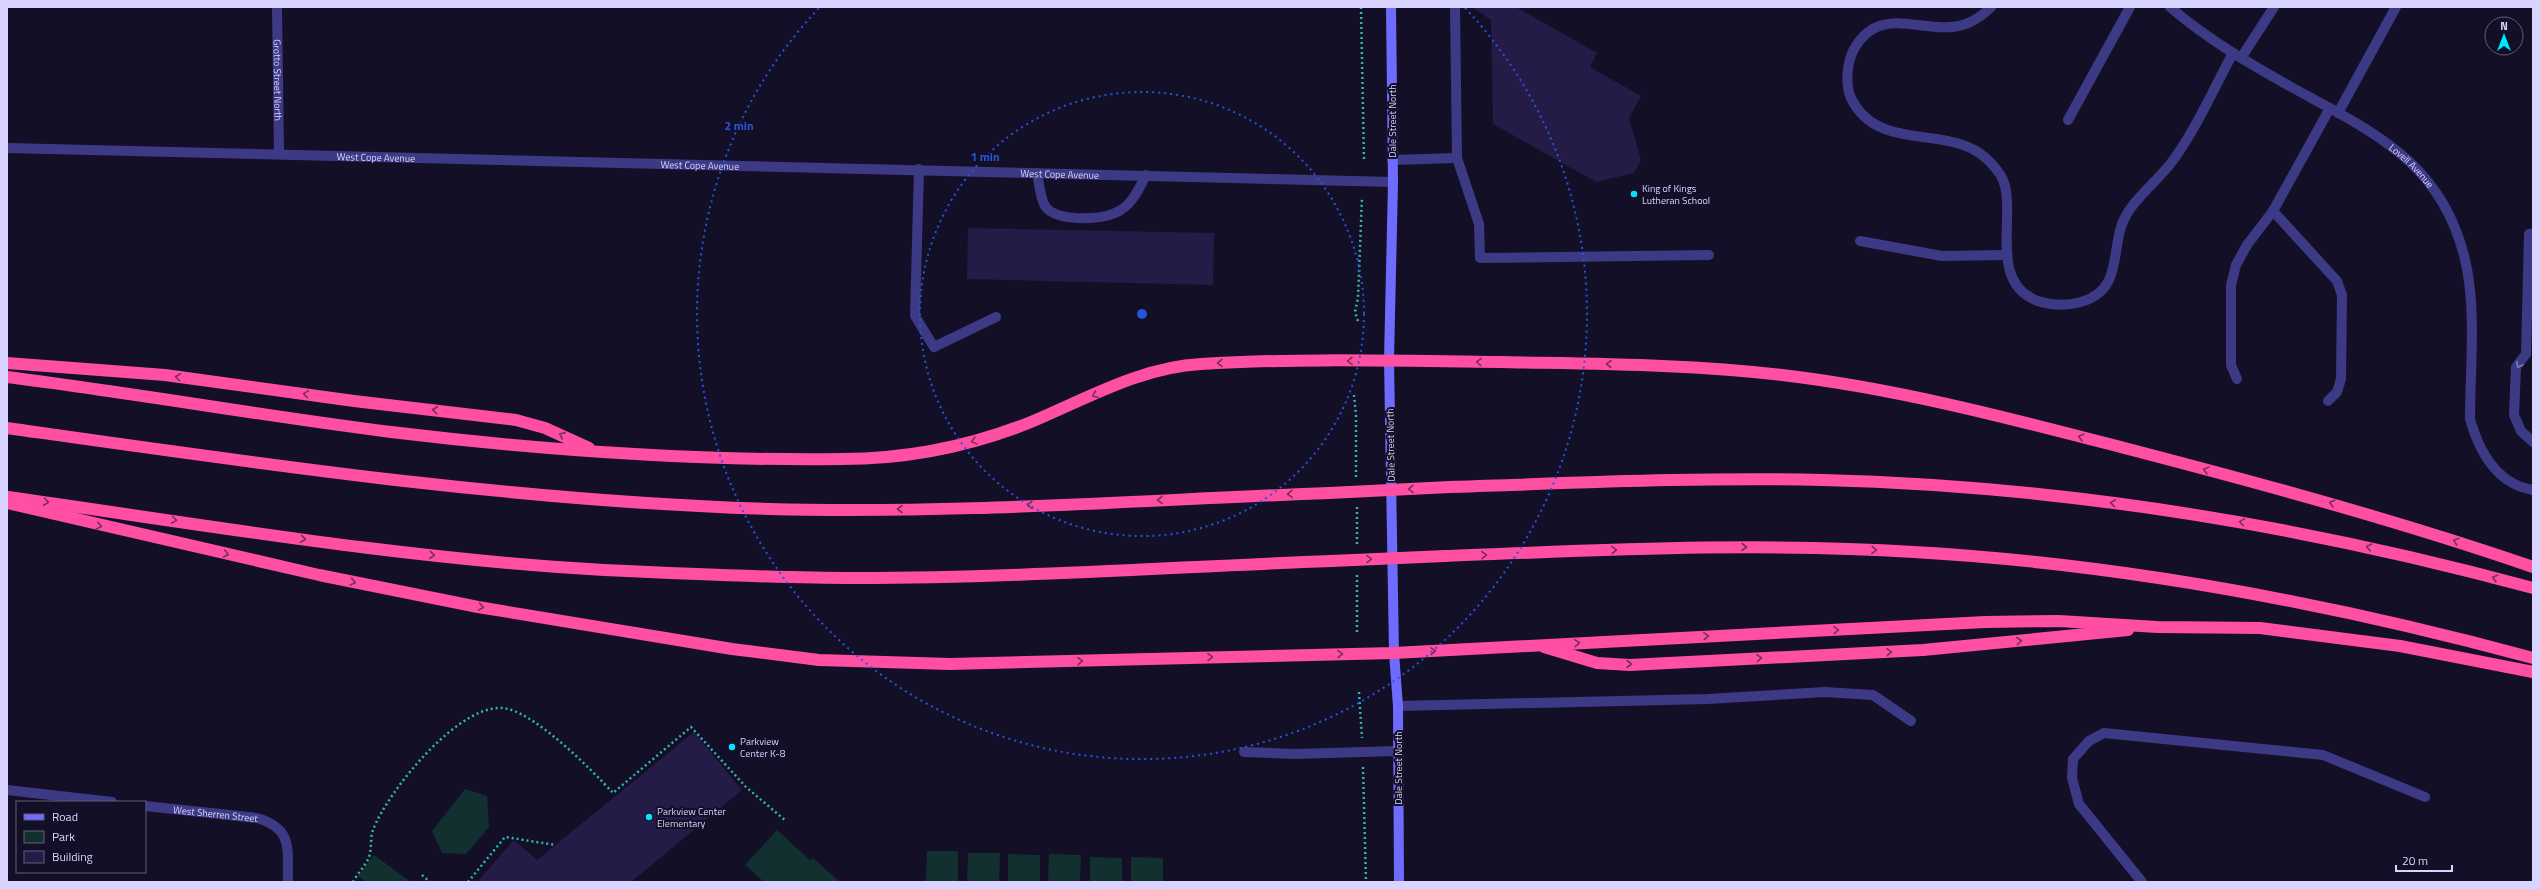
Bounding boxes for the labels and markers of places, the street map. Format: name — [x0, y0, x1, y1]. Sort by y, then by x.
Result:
place label: King of Kings Lutheran School — [1642, 181, 1710, 208]
marker: King of Kings Lutheran School — [1629, 189, 1639, 199]
centre of rings — [1135, 307, 1149, 321]
place label: Parkview Center K-8 — [740, 734, 786, 761]
marker: Parkview Center K-8 — [727, 742, 737, 752]
place label: Parkview Center Elementary — [657, 804, 726, 831]
marker: Parkview Center Elementary — [644, 812, 654, 822]

